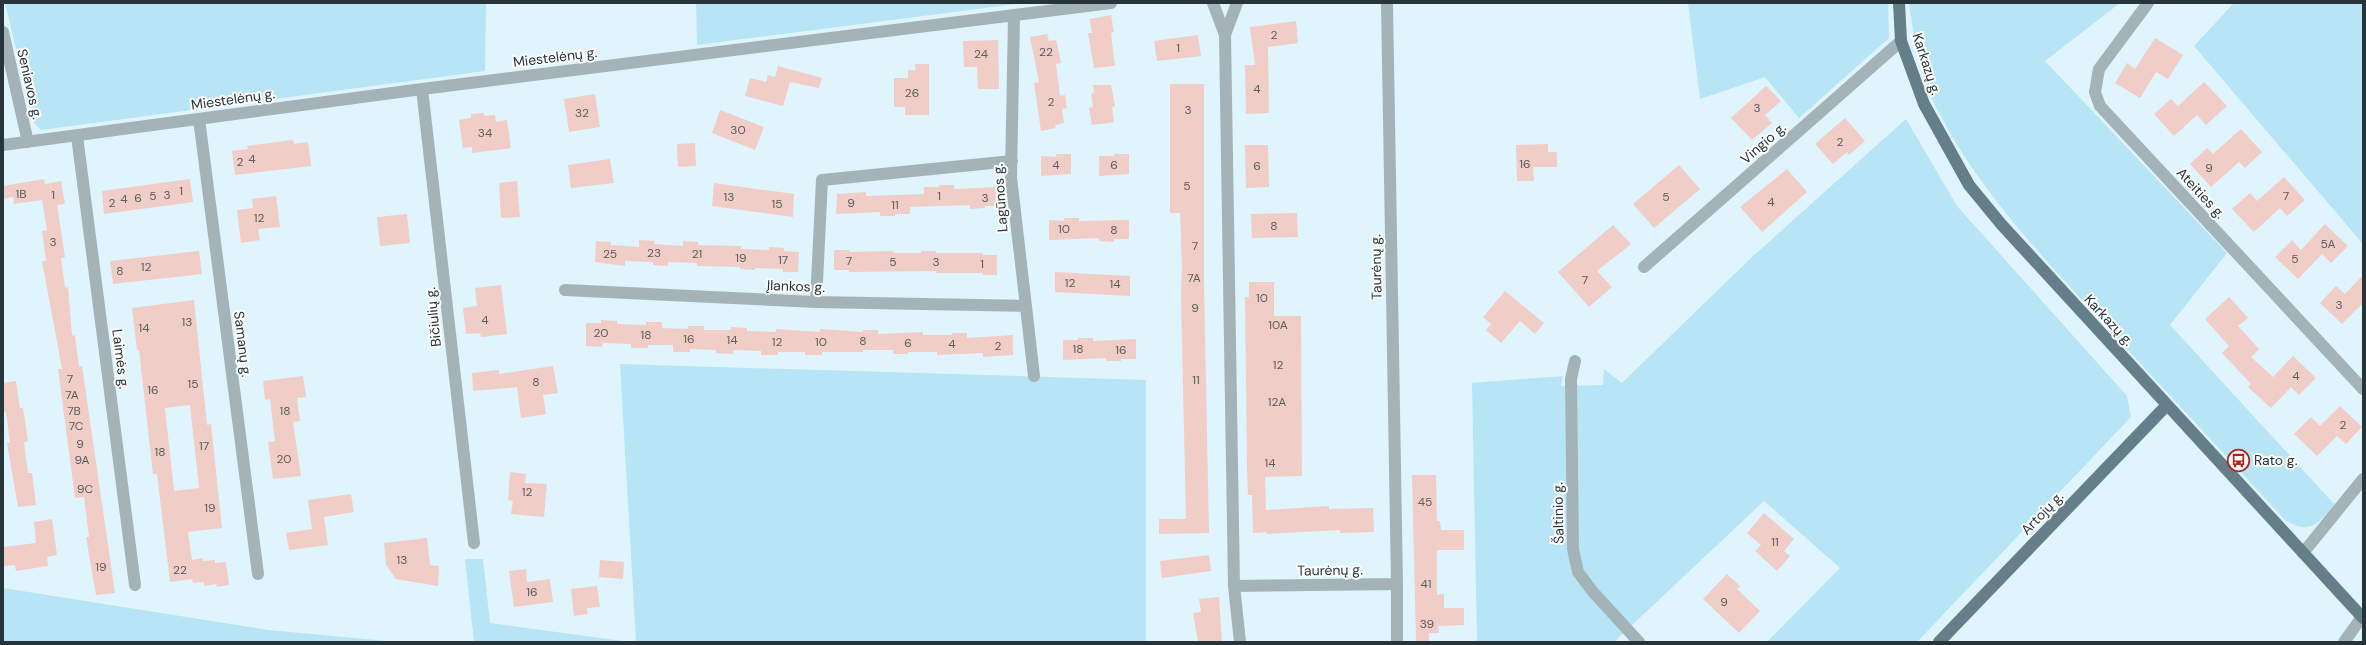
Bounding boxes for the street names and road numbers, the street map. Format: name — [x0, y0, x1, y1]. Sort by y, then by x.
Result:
street label: Karkazų g. — [1909, 31, 1946, 97]
street label: Miestelėnų g. — [512, 43, 598, 71]
street label: Seniavos g. — [13, 47, 47, 121]
street label: Miestelėnų g. — [190, 84, 276, 114]
street label: Vingio g. — [1737, 118, 1790, 168]
street label: Lagūnos g. — [989, 163, 1011, 233]
street label: Ateities g. — [2173, 164, 2229, 223]
street label: Taurėnų g. — [1366, 234, 1386, 300]
street label: Įlankos g. — [766, 276, 826, 296]
street label: Bičiulių g. — [421, 286, 445, 348]
street label: Karkazų g. — [2081, 290, 2138, 350]
street label: Samanų g. — [230, 310, 256, 378]
street label: Laimės g. — [108, 328, 134, 390]
street label: Šaltinio g. — [1548, 482, 1568, 544]
street label: Artojų g. — [2017, 487, 2067, 539]
street label: Taurėnų g. — [1297, 560, 1363, 580]

